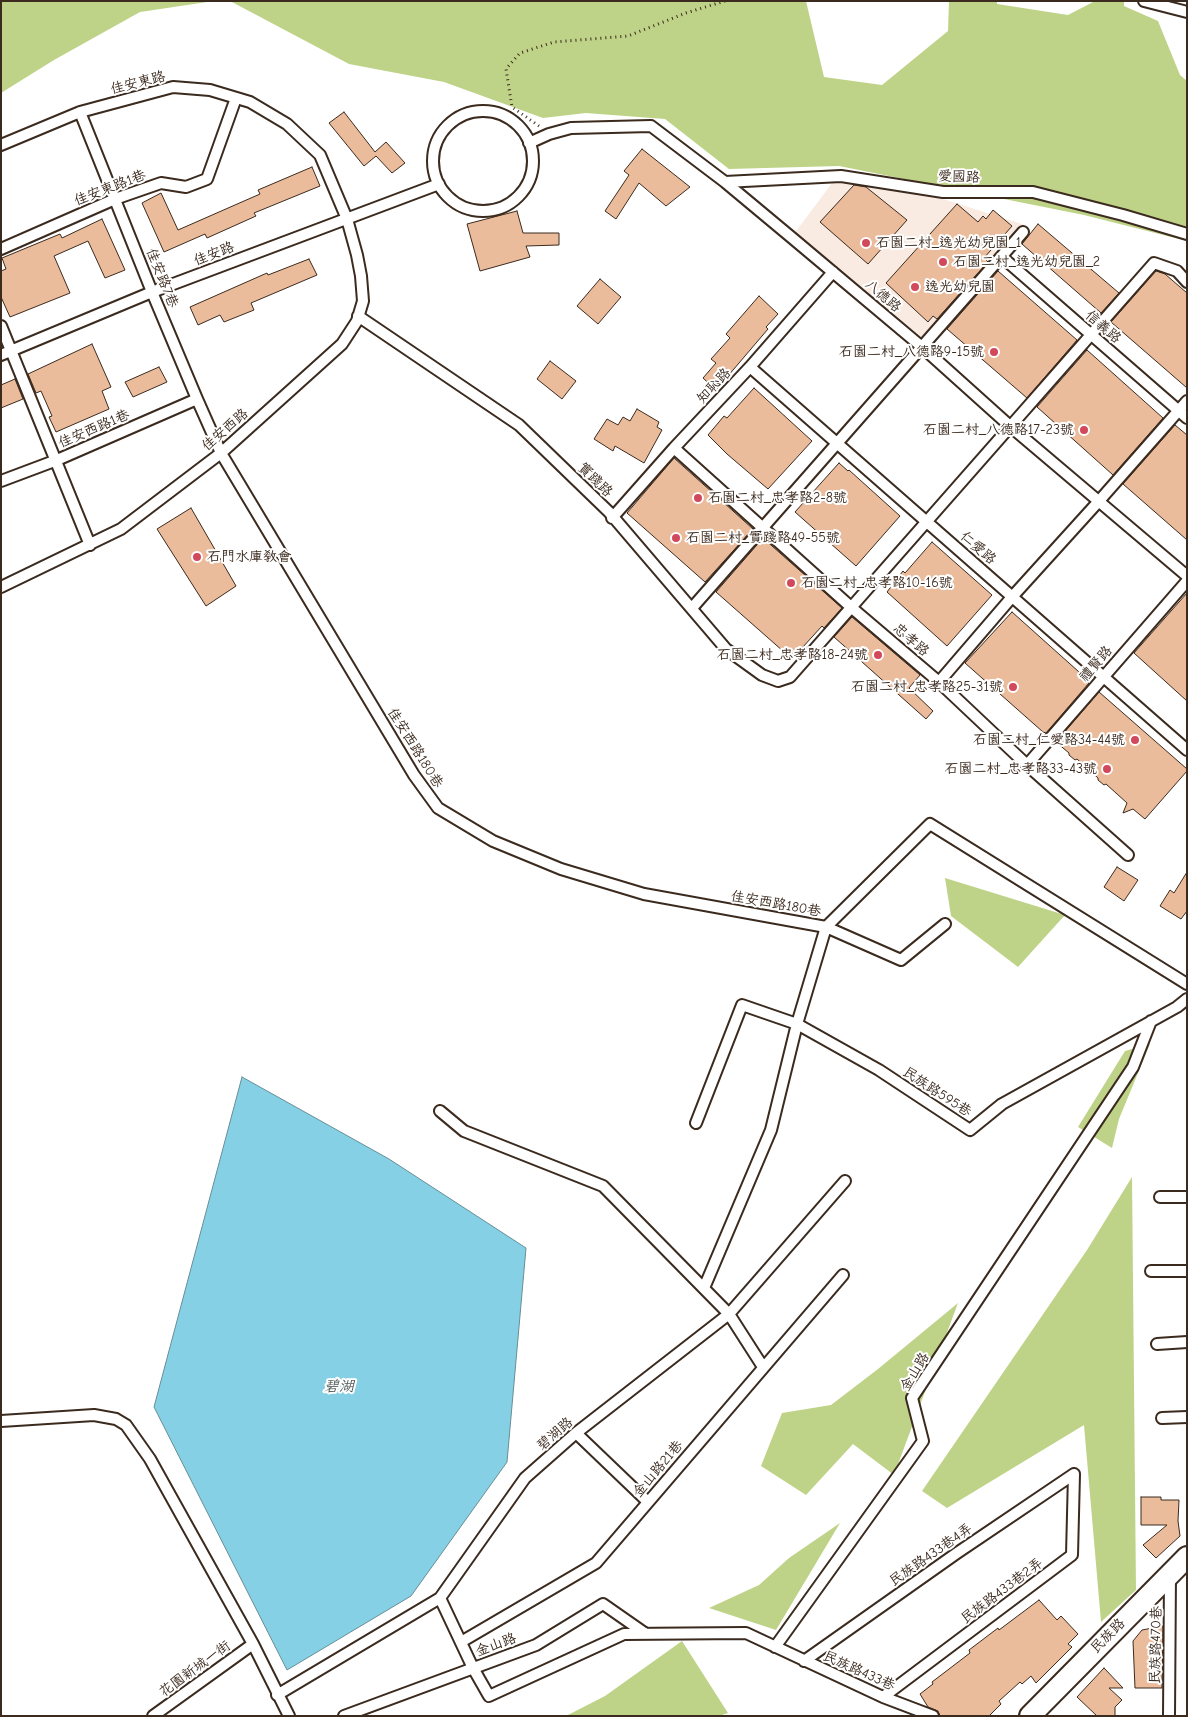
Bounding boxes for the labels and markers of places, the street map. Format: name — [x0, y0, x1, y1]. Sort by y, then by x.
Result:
place label: 石園二村_逸光幼兒園_1 — [876, 235, 1021, 251]
marker: 石園二村_逸光幼兒園_1 — [860, 237, 872, 249]
place label: 石園二村_逸光幼兒園_2 — [953, 254, 1100, 270]
marker: 石園二村_逸光幼兒園_2 — [937, 256, 949, 268]
place label: 逸光幼兒園 — [925, 279, 995, 295]
marker: 逸光幼兒園 — [909, 281, 921, 293]
place label: 石園二村_八德路9-15號 — [839, 344, 984, 360]
marker: 石園二村_八德路9-15號 — [988, 346, 1000, 358]
place label: 石園二村_八德路17-23號 — [923, 422, 1074, 438]
marker: 石園二村_八德路17-23號 — [1078, 424, 1090, 436]
place label: 石園二村_忠孝路2-8號 — [708, 490, 847, 506]
marker: 石園二村_忠孝路2-8號 — [692, 492, 704, 504]
place label: 石園二村_實踐路49-55號 — [686, 530, 840, 546]
marker: 石園二村_實踐路49-55號 — [670, 532, 682, 544]
place label: 石門水庫教會 — [207, 549, 291, 565]
marker: 石門水庫教會 — [191, 551, 203, 563]
place label: 石園二村_忠孝路10-16號 — [801, 575, 953, 591]
marker: 石園二村_忠孝路10-16號 — [785, 577, 797, 589]
place label: 石園二村_忠孝路18-24號 — [717, 647, 868, 663]
marker: 石園二村_忠孝路18-24號 — [872, 649, 884, 661]
place label: 石園二村_忠孝路25-31號 — [851, 679, 1003, 695]
marker: 石園二村_忠孝路25-31號 — [1007, 681, 1019, 693]
place label: 石園二村_仁愛路34-44號 — [973, 732, 1125, 748]
marker: 石園二村_仁愛路34-44號 — [1129, 734, 1141, 746]
place label: 石園二村_忠孝路33-43號 — [944, 761, 1097, 777]
marker: 石園二村_忠孝路33-43號 — [1101, 763, 1113, 775]

